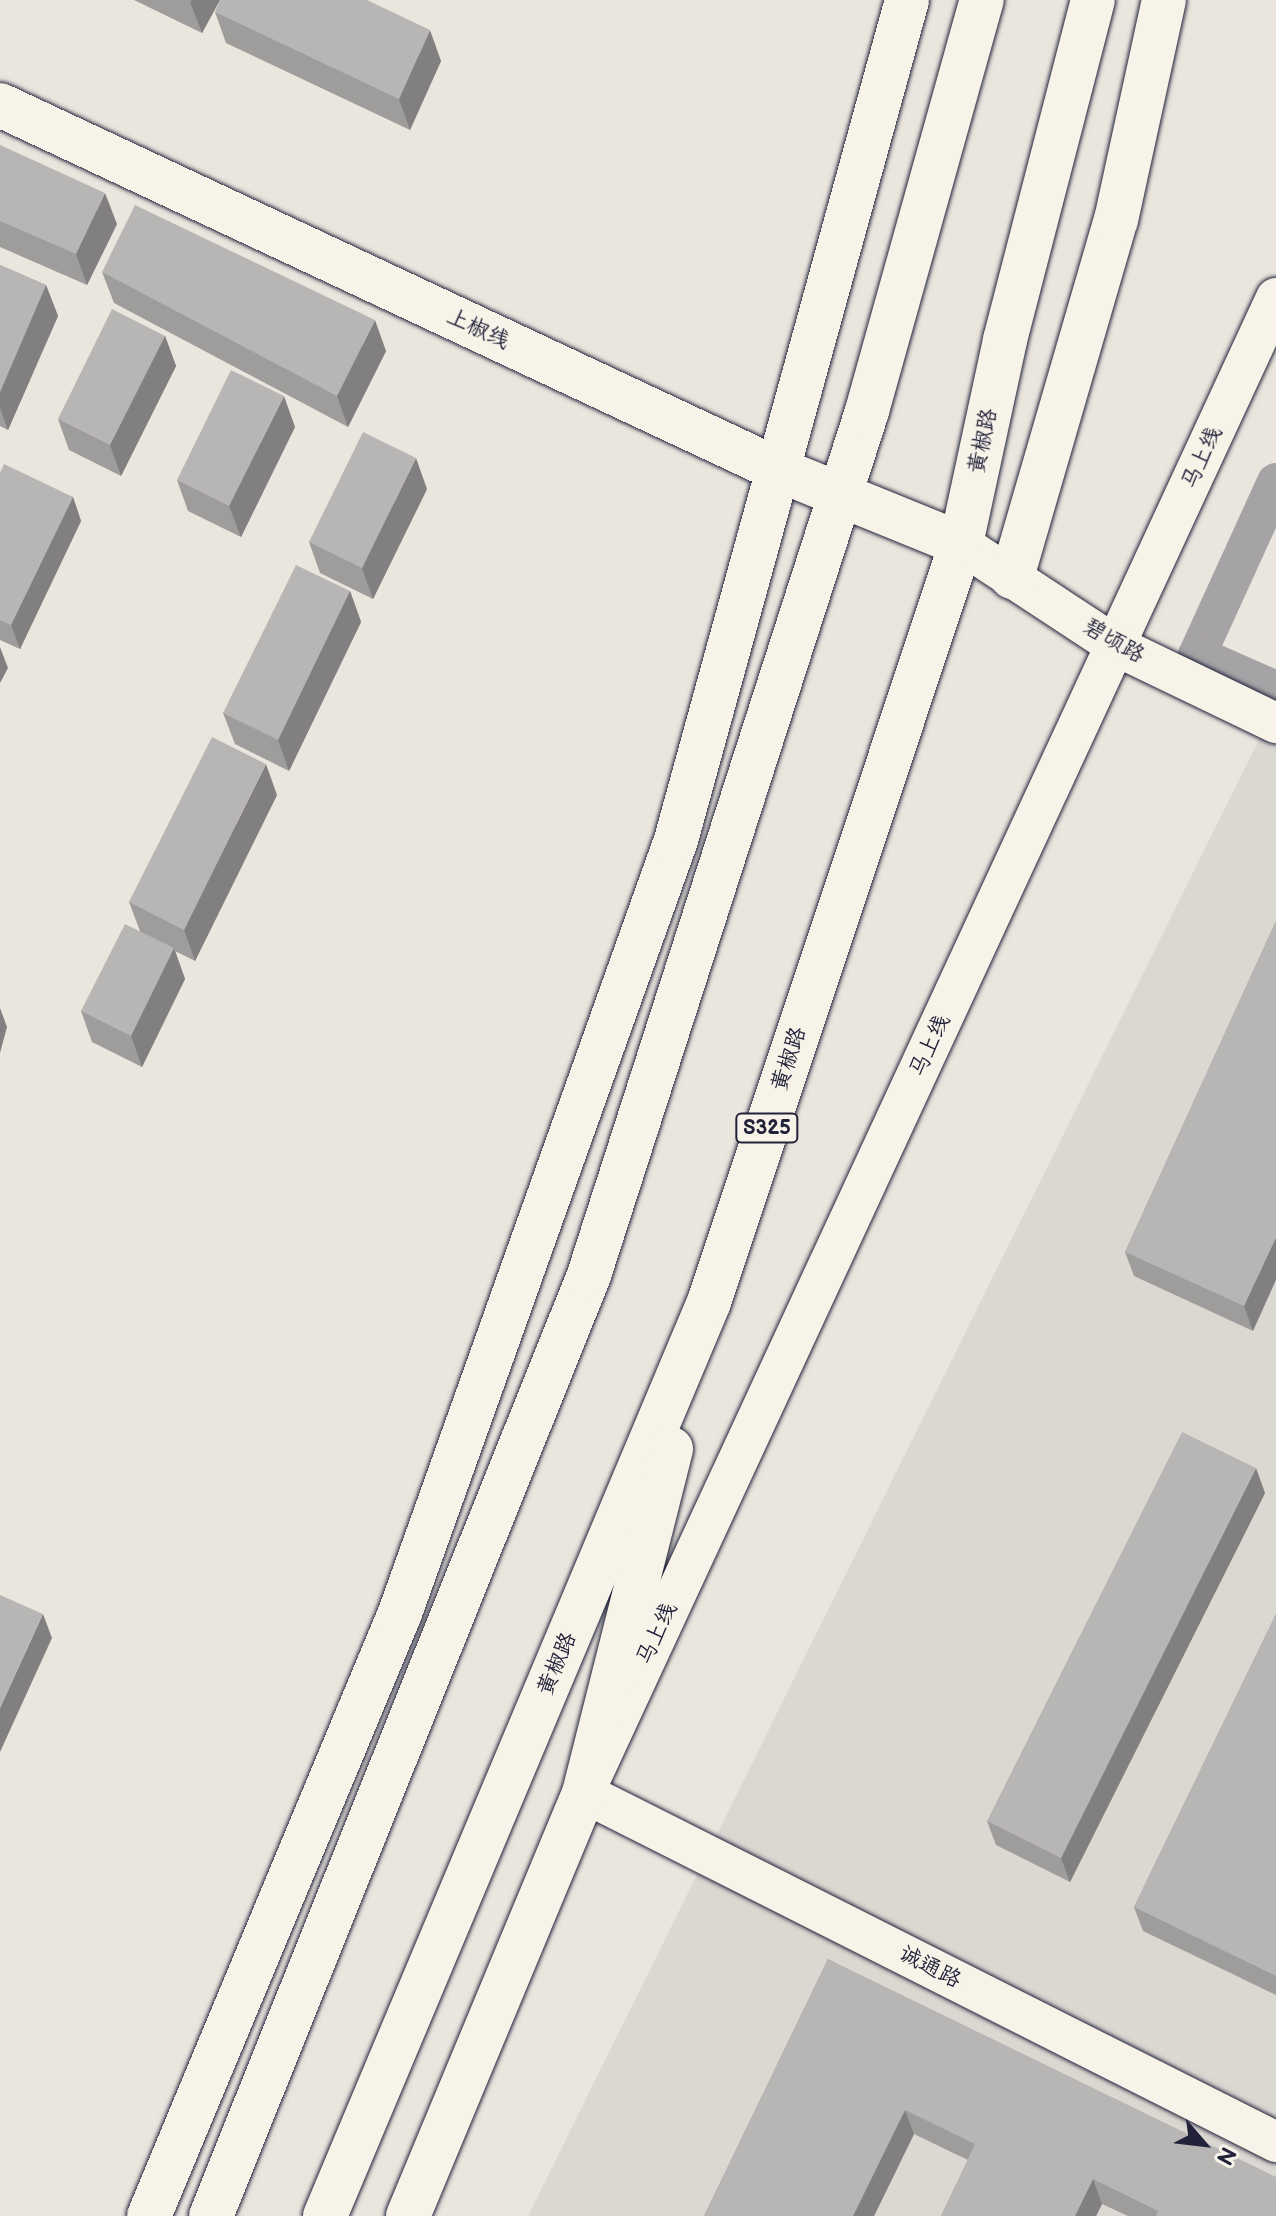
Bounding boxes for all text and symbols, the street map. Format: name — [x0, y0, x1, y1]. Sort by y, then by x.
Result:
street label: 上椒线 — [443, 303, 513, 355]
street label: 黄椒路 — [963, 406, 1003, 476]
street label: 马上线 — [1176, 423, 1228, 493]
street label: 碧顷路 — [1079, 613, 1149, 669]
street label: 马上线 — [904, 1011, 956, 1081]
street label: 黄椒路 — [766, 1024, 812, 1094]
road number: S325 — [735, 1112, 799, 1144]
street label: 马上线 — [631, 1599, 683, 1669]
street label: 黄椒路 — [532, 1628, 582, 1700]
street label: 诚通路 — [895, 1940, 965, 1994]
north arrow — [1164, 2104, 1244, 2184]
text: N — [1210, 2142, 1241, 2169]

